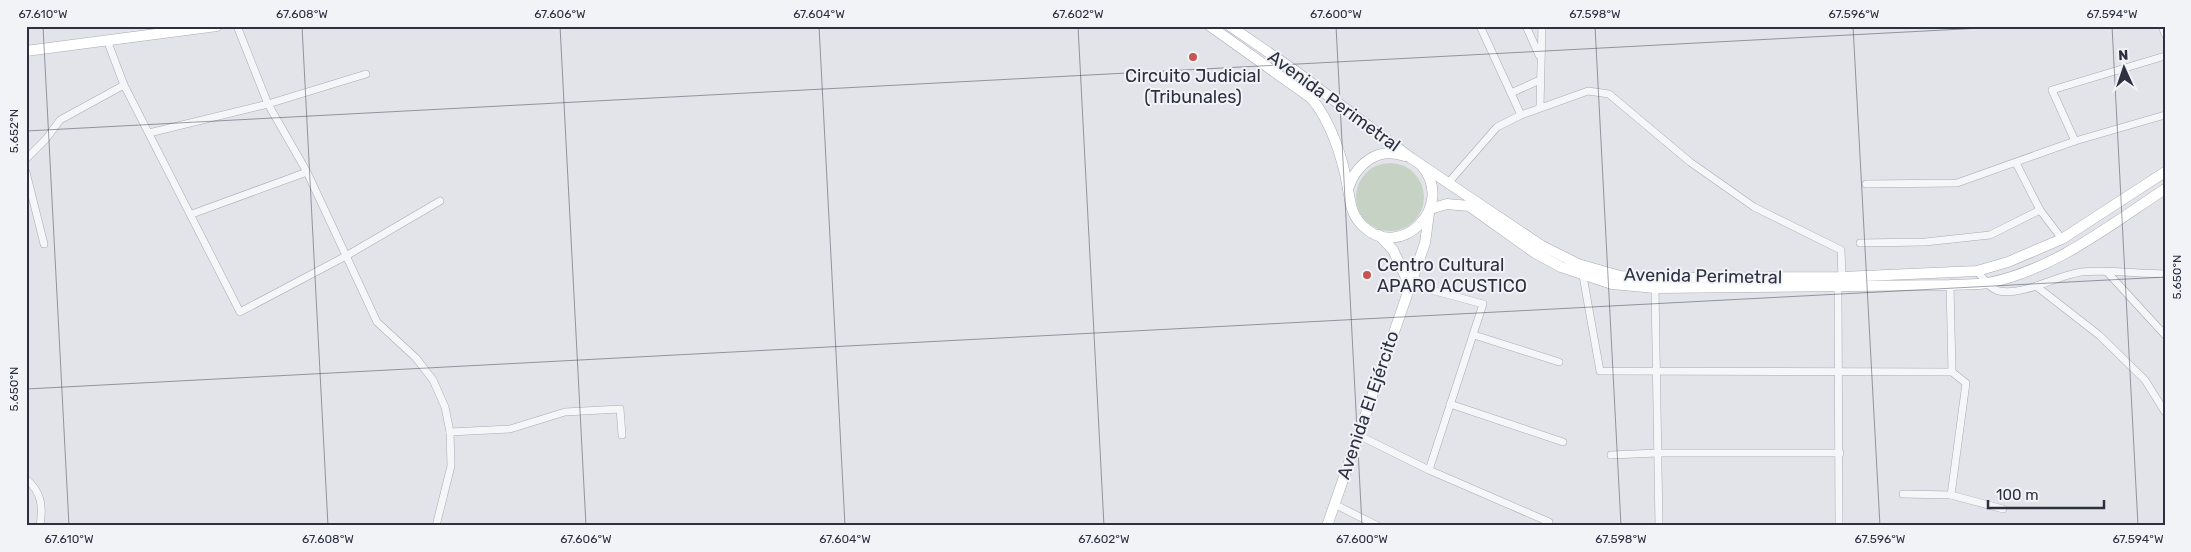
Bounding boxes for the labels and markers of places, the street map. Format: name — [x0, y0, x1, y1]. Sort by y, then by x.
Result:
marker: Circuito Judicial (Tribunales) — [1187, 51, 1199, 63]
place label: Circuito Judicial (Tribunales) — [1125, 65, 1261, 108]
place label: Centro Cultural APARO ACUSTICO — [1377, 254, 1527, 297]
marker: Centro Cultural APARO ACUSTICO — [1361, 269, 1373, 281]

